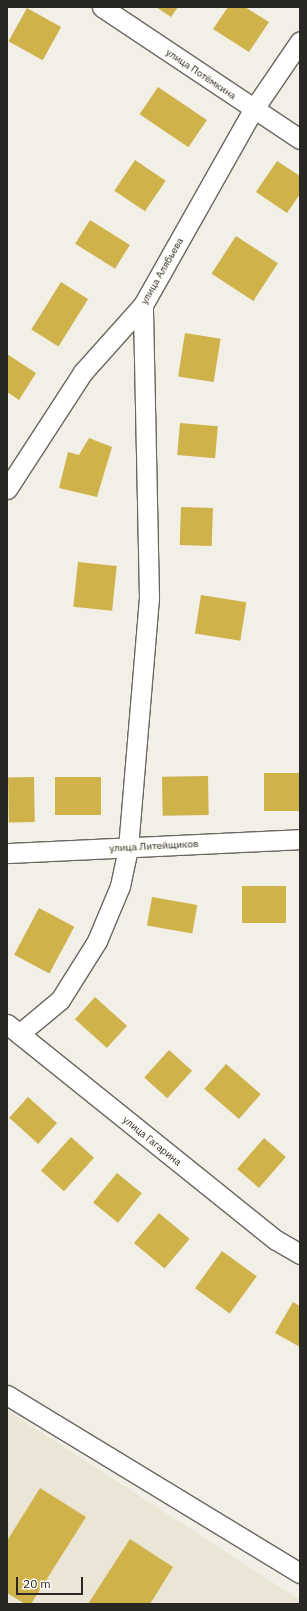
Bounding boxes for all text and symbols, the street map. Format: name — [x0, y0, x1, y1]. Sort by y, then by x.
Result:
street label: улица Потёмкина — [164, 46, 238, 102]
street label: улица Алябьева — [138, 236, 186, 306]
street label: улица Литейщиков — [109, 838, 199, 854]
street label: улица Гагарина — [120, 1114, 184, 1168]
scale bar — [18, 1569, 85, 1595]
text: 20 m — [23, 1576, 51, 1591]

